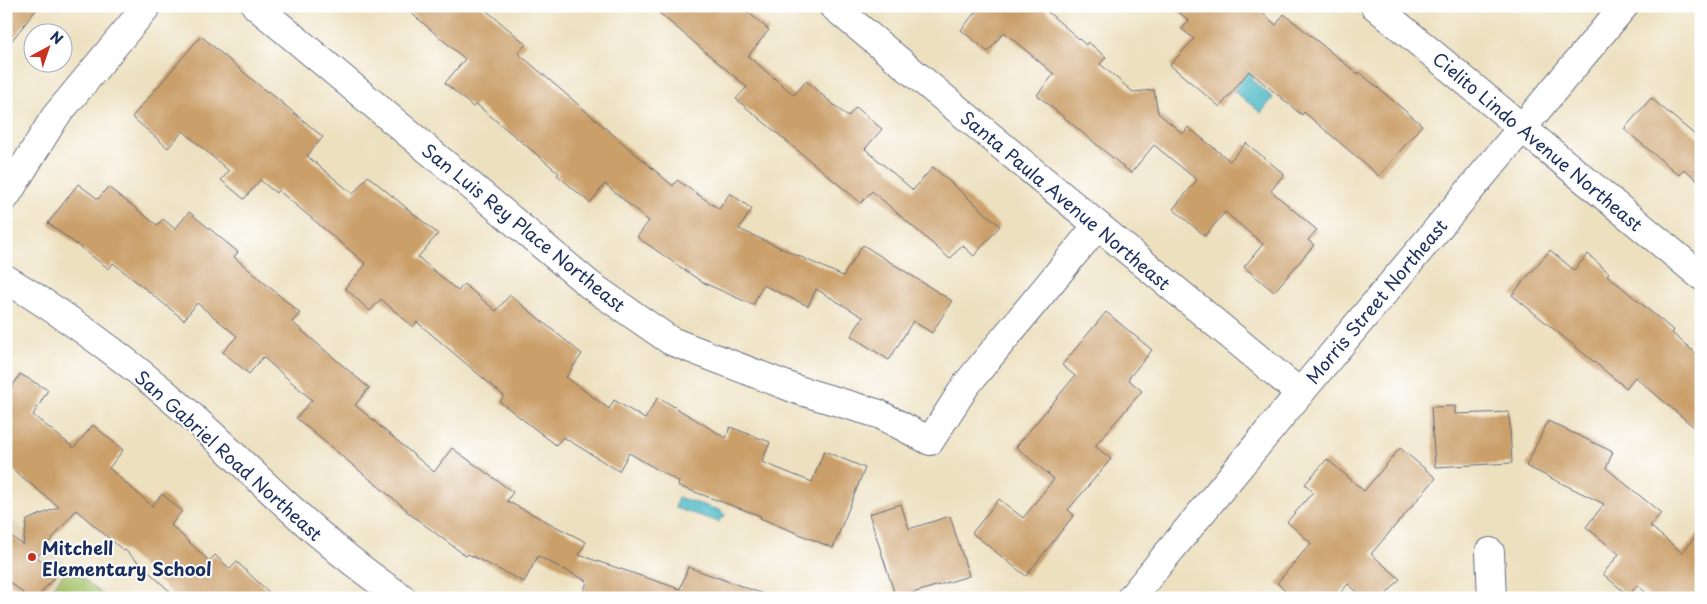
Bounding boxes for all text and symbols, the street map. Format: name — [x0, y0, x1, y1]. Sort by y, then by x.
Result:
north arrow — [22, 22, 72, 72]
text: N — [46, 26, 68, 49]
street label: Cielito Lindo Avenue Northeast — [1427, 45, 1649, 237]
street label: Santa Paula Avenue Northeast — [955, 104, 1177, 296]
street label: San Luis Rey Place Northeast — [417, 136, 632, 318]
street label: Morris Street Northeast — [1299, 213, 1453, 389]
street label: San Gabriel Road Northeast — [129, 363, 329, 547]
place label: Mitchell Elementary School — [42, 534, 212, 582]
marker: Mitchell Elementary School — [26, 551, 38, 563]

